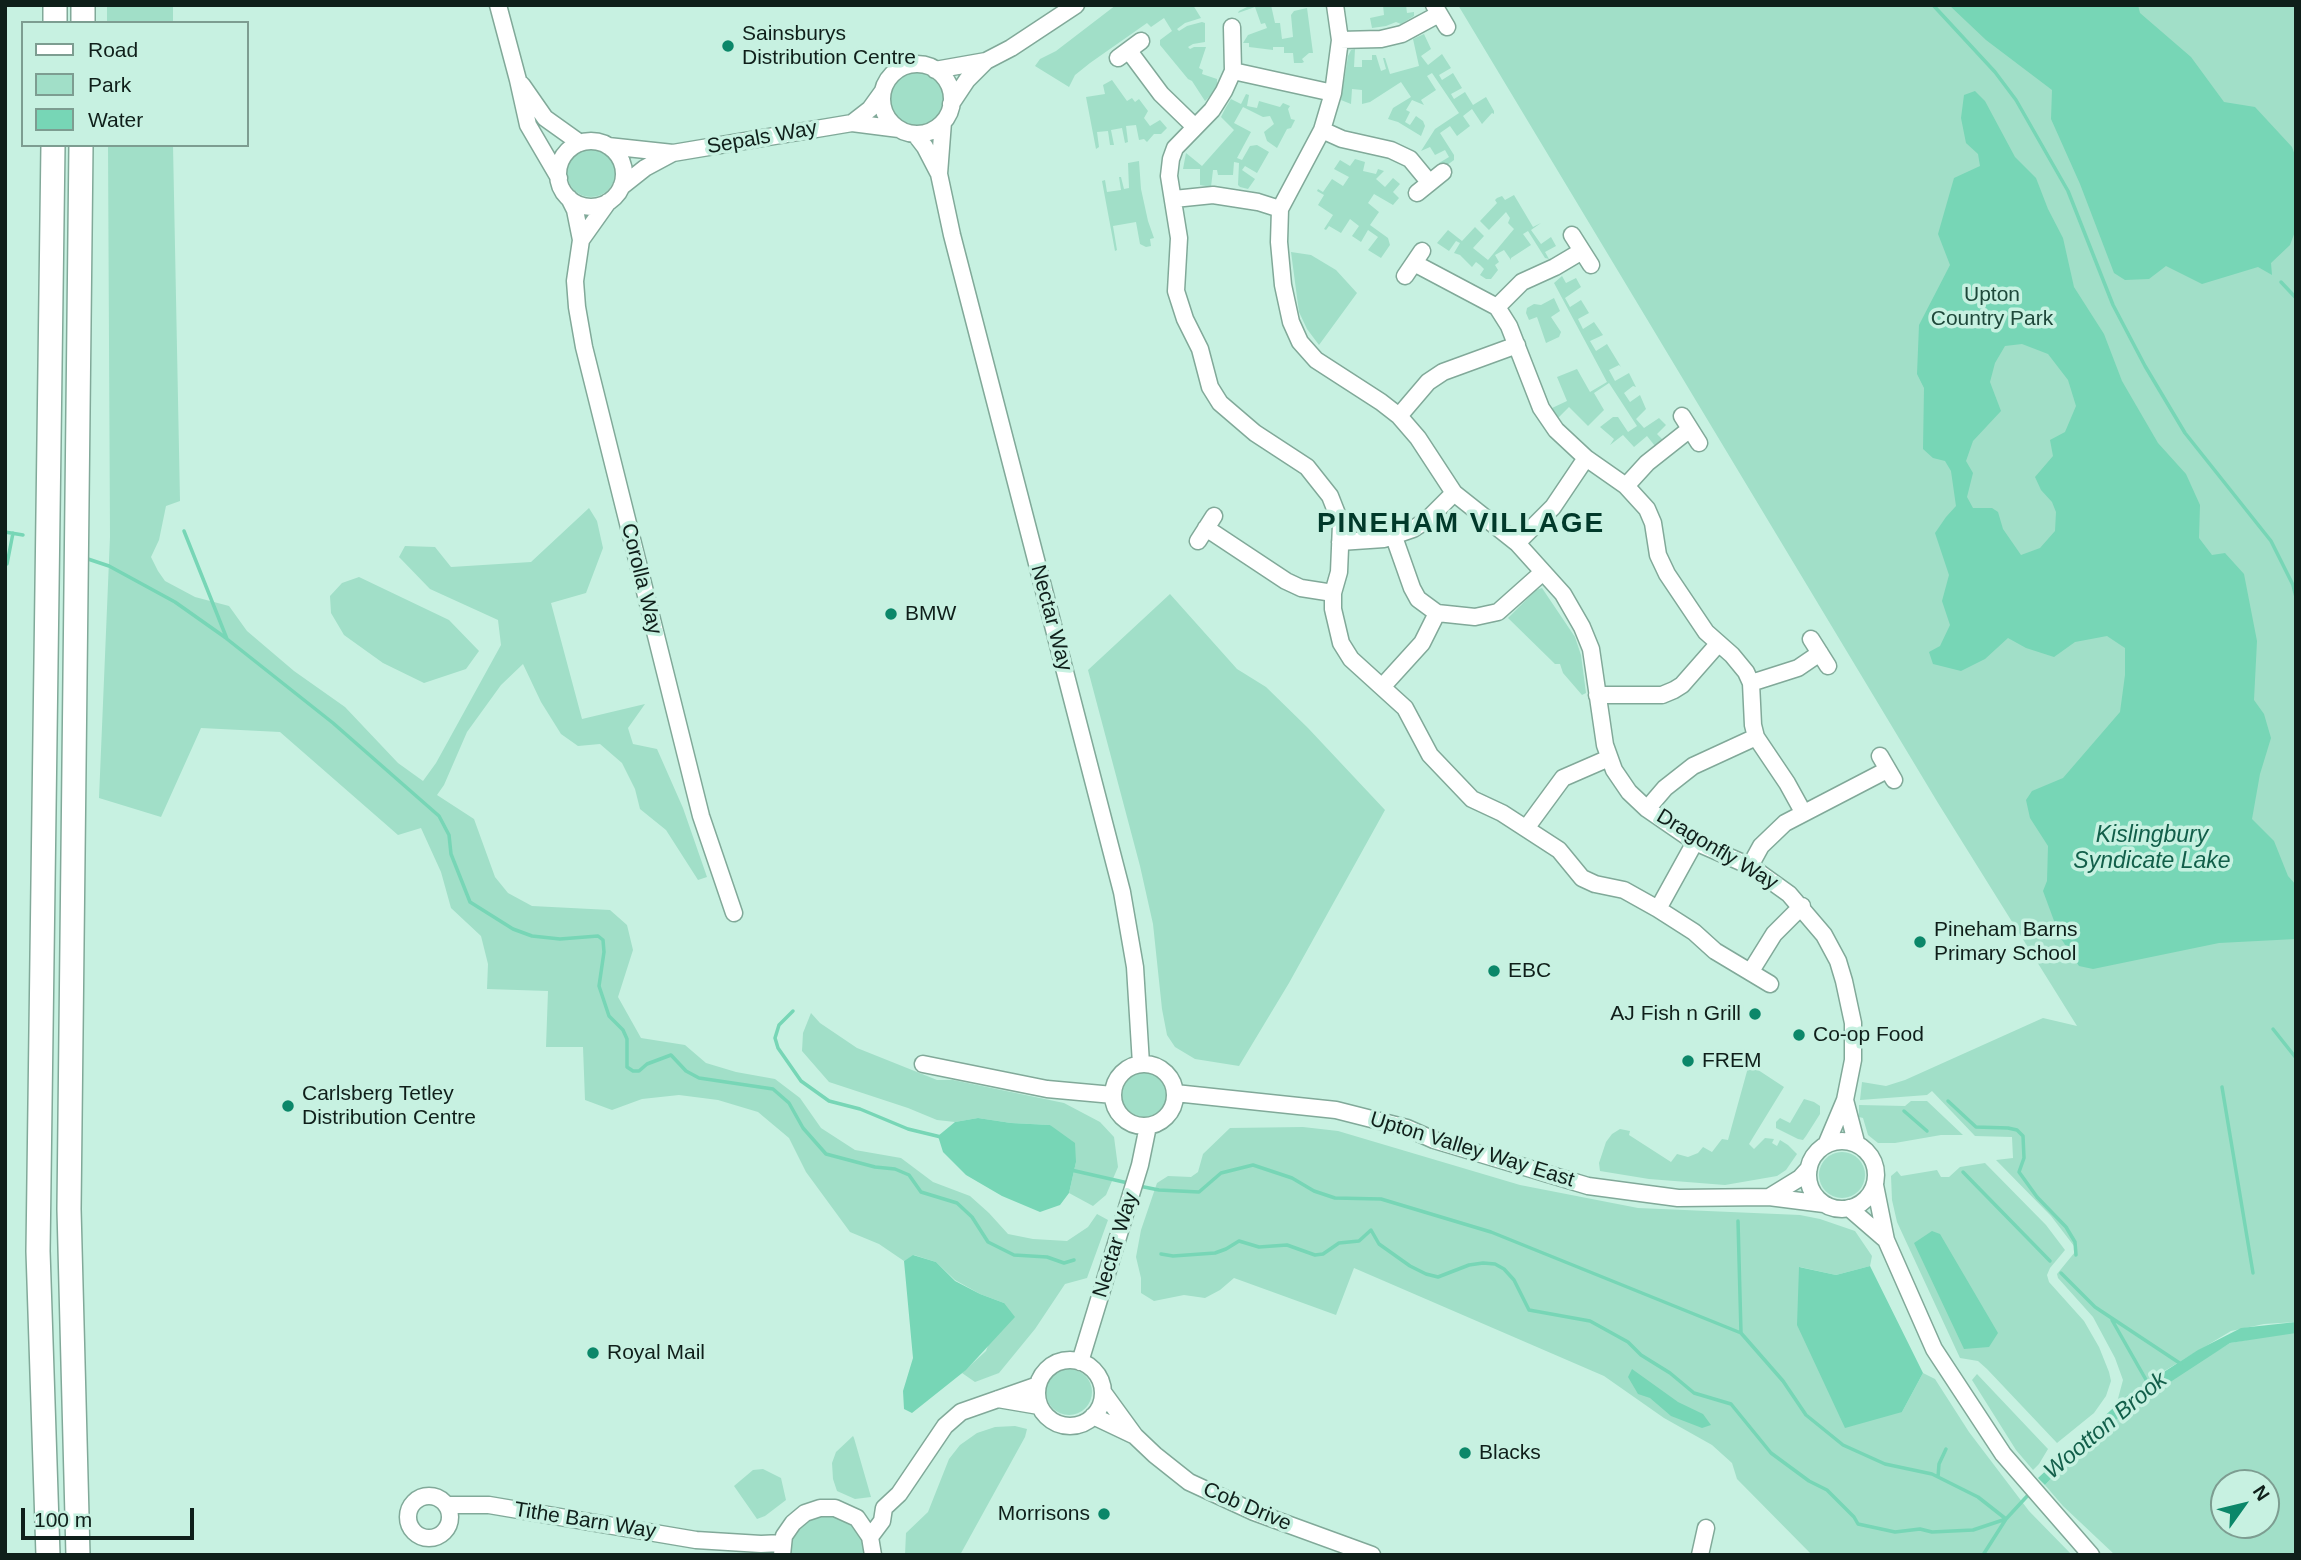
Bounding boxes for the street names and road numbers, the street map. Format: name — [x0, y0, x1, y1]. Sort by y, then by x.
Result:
street label: Sepals Way — [705, 116, 819, 160]
street label: Corolla Way — [615, 521, 667, 637]
street label: Nectar Way — [1025, 562, 1077, 674]
street label: Dragonfly Way — [1652, 804, 1782, 896]
street label: Upton Valley Way East — [1367, 1107, 1577, 1193]
street label: Nectar Way — [1088, 1189, 1144, 1301]
street label: Cob Drive — [1199, 1477, 1295, 1537]
street label: Tithe Barn Way — [512, 1497, 658, 1545]

